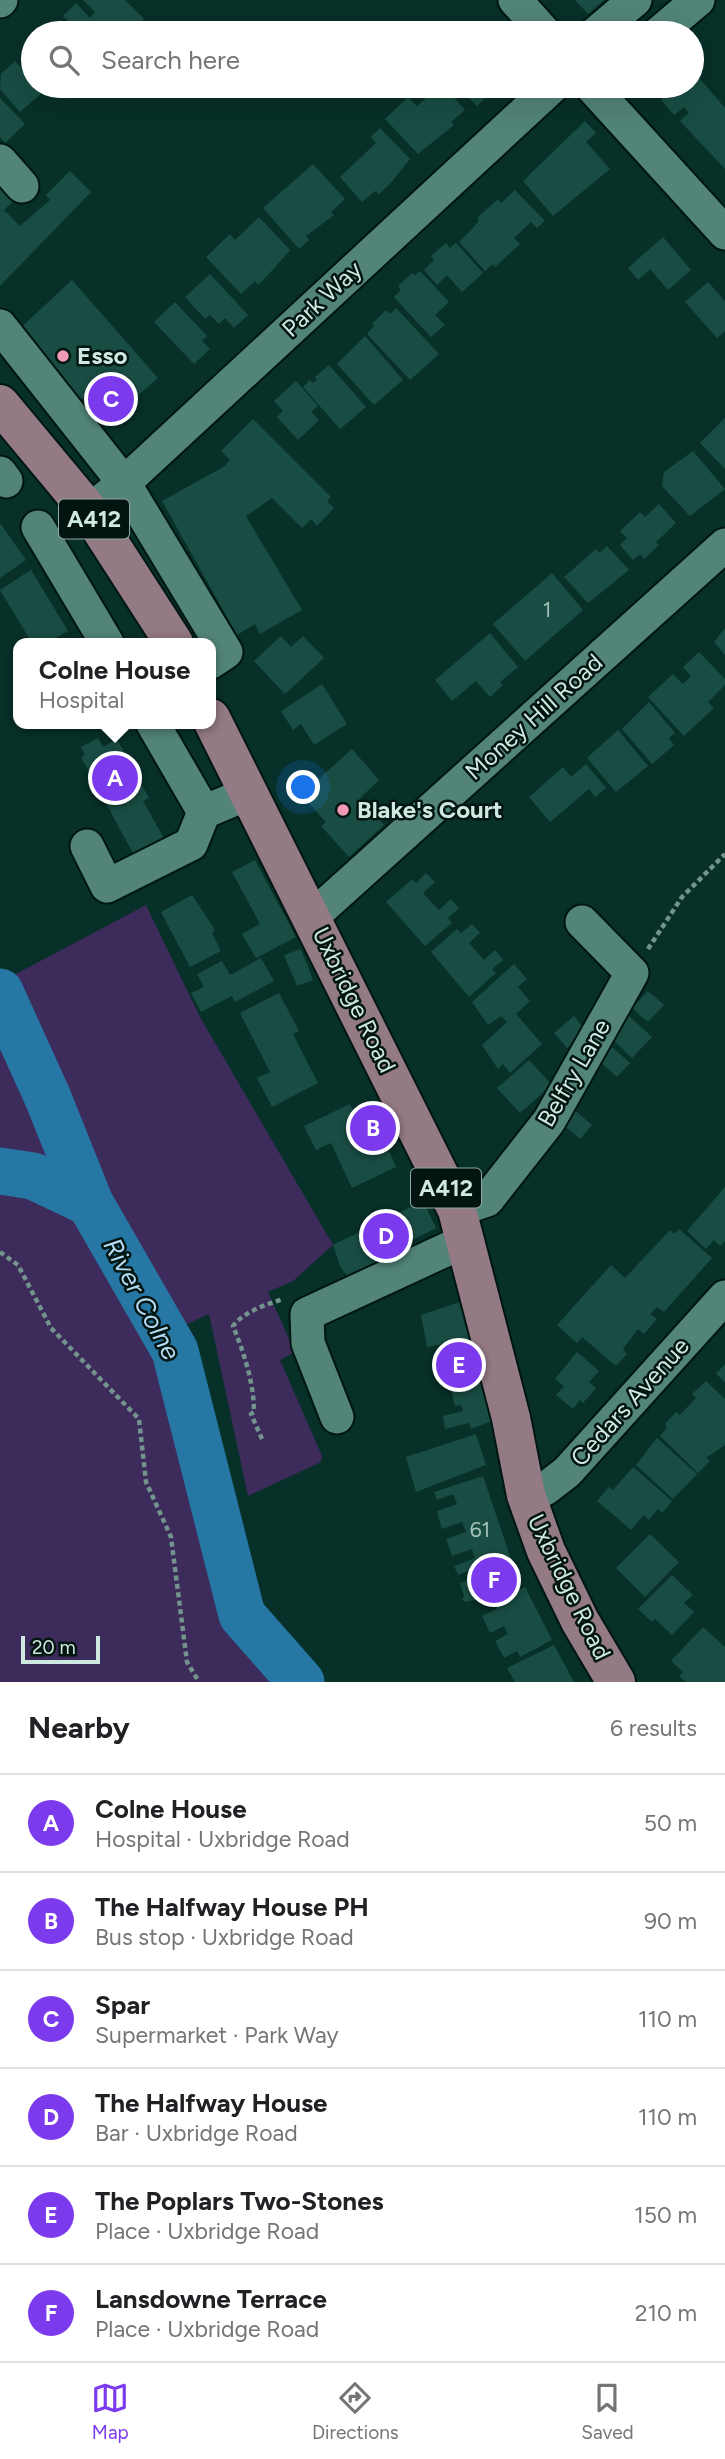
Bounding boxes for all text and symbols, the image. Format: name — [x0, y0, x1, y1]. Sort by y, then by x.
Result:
search box — [21, 21, 704, 98]
icon: search — [45, 41, 83, 79]
text: Search here — [101, 44, 240, 76]
street label: Park Way — [276, 254, 368, 343]
place label: Esso — [77, 341, 127, 370]
marker: Esso — [55, 348, 71, 364]
pin: C — [88, 373, 134, 425]
road number: A412 — [59, 499, 129, 538]
house number: 1 — [543, 597, 551, 622]
popup — [13, 638, 216, 729]
street label: Money Hill Road — [459, 648, 608, 786]
text: Colne House — [39, 654, 190, 686]
text: Hospital — [39, 686, 124, 714]
pin: A — [92, 752, 138, 804]
your location — [286, 770, 320, 804]
place label: Blake's Court — [357, 795, 502, 824]
marker: Blake's Court — [335, 802, 351, 818]
street label: Uxbridge Road — [307, 922, 402, 1077]
street label: Belfry Lane — [531, 1014, 616, 1132]
pin: B — [350, 1102, 396, 1154]
road number: A412 — [411, 1168, 481, 1208]
pin: D — [363, 1210, 409, 1262]
water label: River Colne — [97, 1233, 187, 1365]
street label: Cedars Avenue — [564, 1331, 695, 1472]
pin: E — [436, 1339, 482, 1391]
street label: Uxbridge Road — [522, 1509, 617, 1664]
house number: 61 — [470, 1517, 490, 1542]
pin: F — [471, 1554, 517, 1606]
scale bar — [21, 1633, 100, 1665]
text: 20 m — [32, 1636, 76, 1659]
text: Nearby — [28, 1709, 130, 1746]
text: 6 results — [610, 1714, 697, 1742]
text: Colne House — [95, 1793, 247, 1825]
text: A — [43, 1809, 59, 1837]
text: 50 m — [644, 1809, 697, 1837]
text: Hospital · Uxbridge Road — [95, 1825, 350, 1853]
text: The Halfway House PH — [95, 1891, 369, 1923]
text: B — [44, 1907, 58, 1935]
text: 90 m — [644, 1907, 697, 1935]
text: Bus stop · Uxbridge Road — [95, 1923, 354, 1951]
text: Spar — [95, 1989, 150, 2021]
text: C — [43, 2005, 59, 2033]
text: 110 m — [638, 2005, 697, 2033]
text: Supermarket · Park Way — [95, 2021, 339, 2049]
text: The Halfway House — [95, 2087, 327, 2119]
text: D — [43, 2103, 59, 2131]
text: 110 m — [638, 2103, 697, 2131]
text: Bar · Uxbridge Road — [95, 2119, 298, 2147]
text: The Poplars Two-Stones — [95, 2185, 384, 2217]
text: E — [44, 2201, 58, 2229]
text: 150 m — [634, 2201, 697, 2229]
text: Place · Uxbridge Road — [95, 2217, 319, 2245]
text: Lansdowne Terrace — [95, 2283, 327, 2315]
text: F — [45, 2299, 57, 2327]
text: 210 m — [635, 2299, 697, 2327]
text: Place · Uxbridge Road — [95, 2315, 319, 2343]
tab: Map — [91, 2379, 129, 2444]
tab: Directions — [312, 2379, 399, 2444]
tab: Saved — [581, 2379, 634, 2444]

